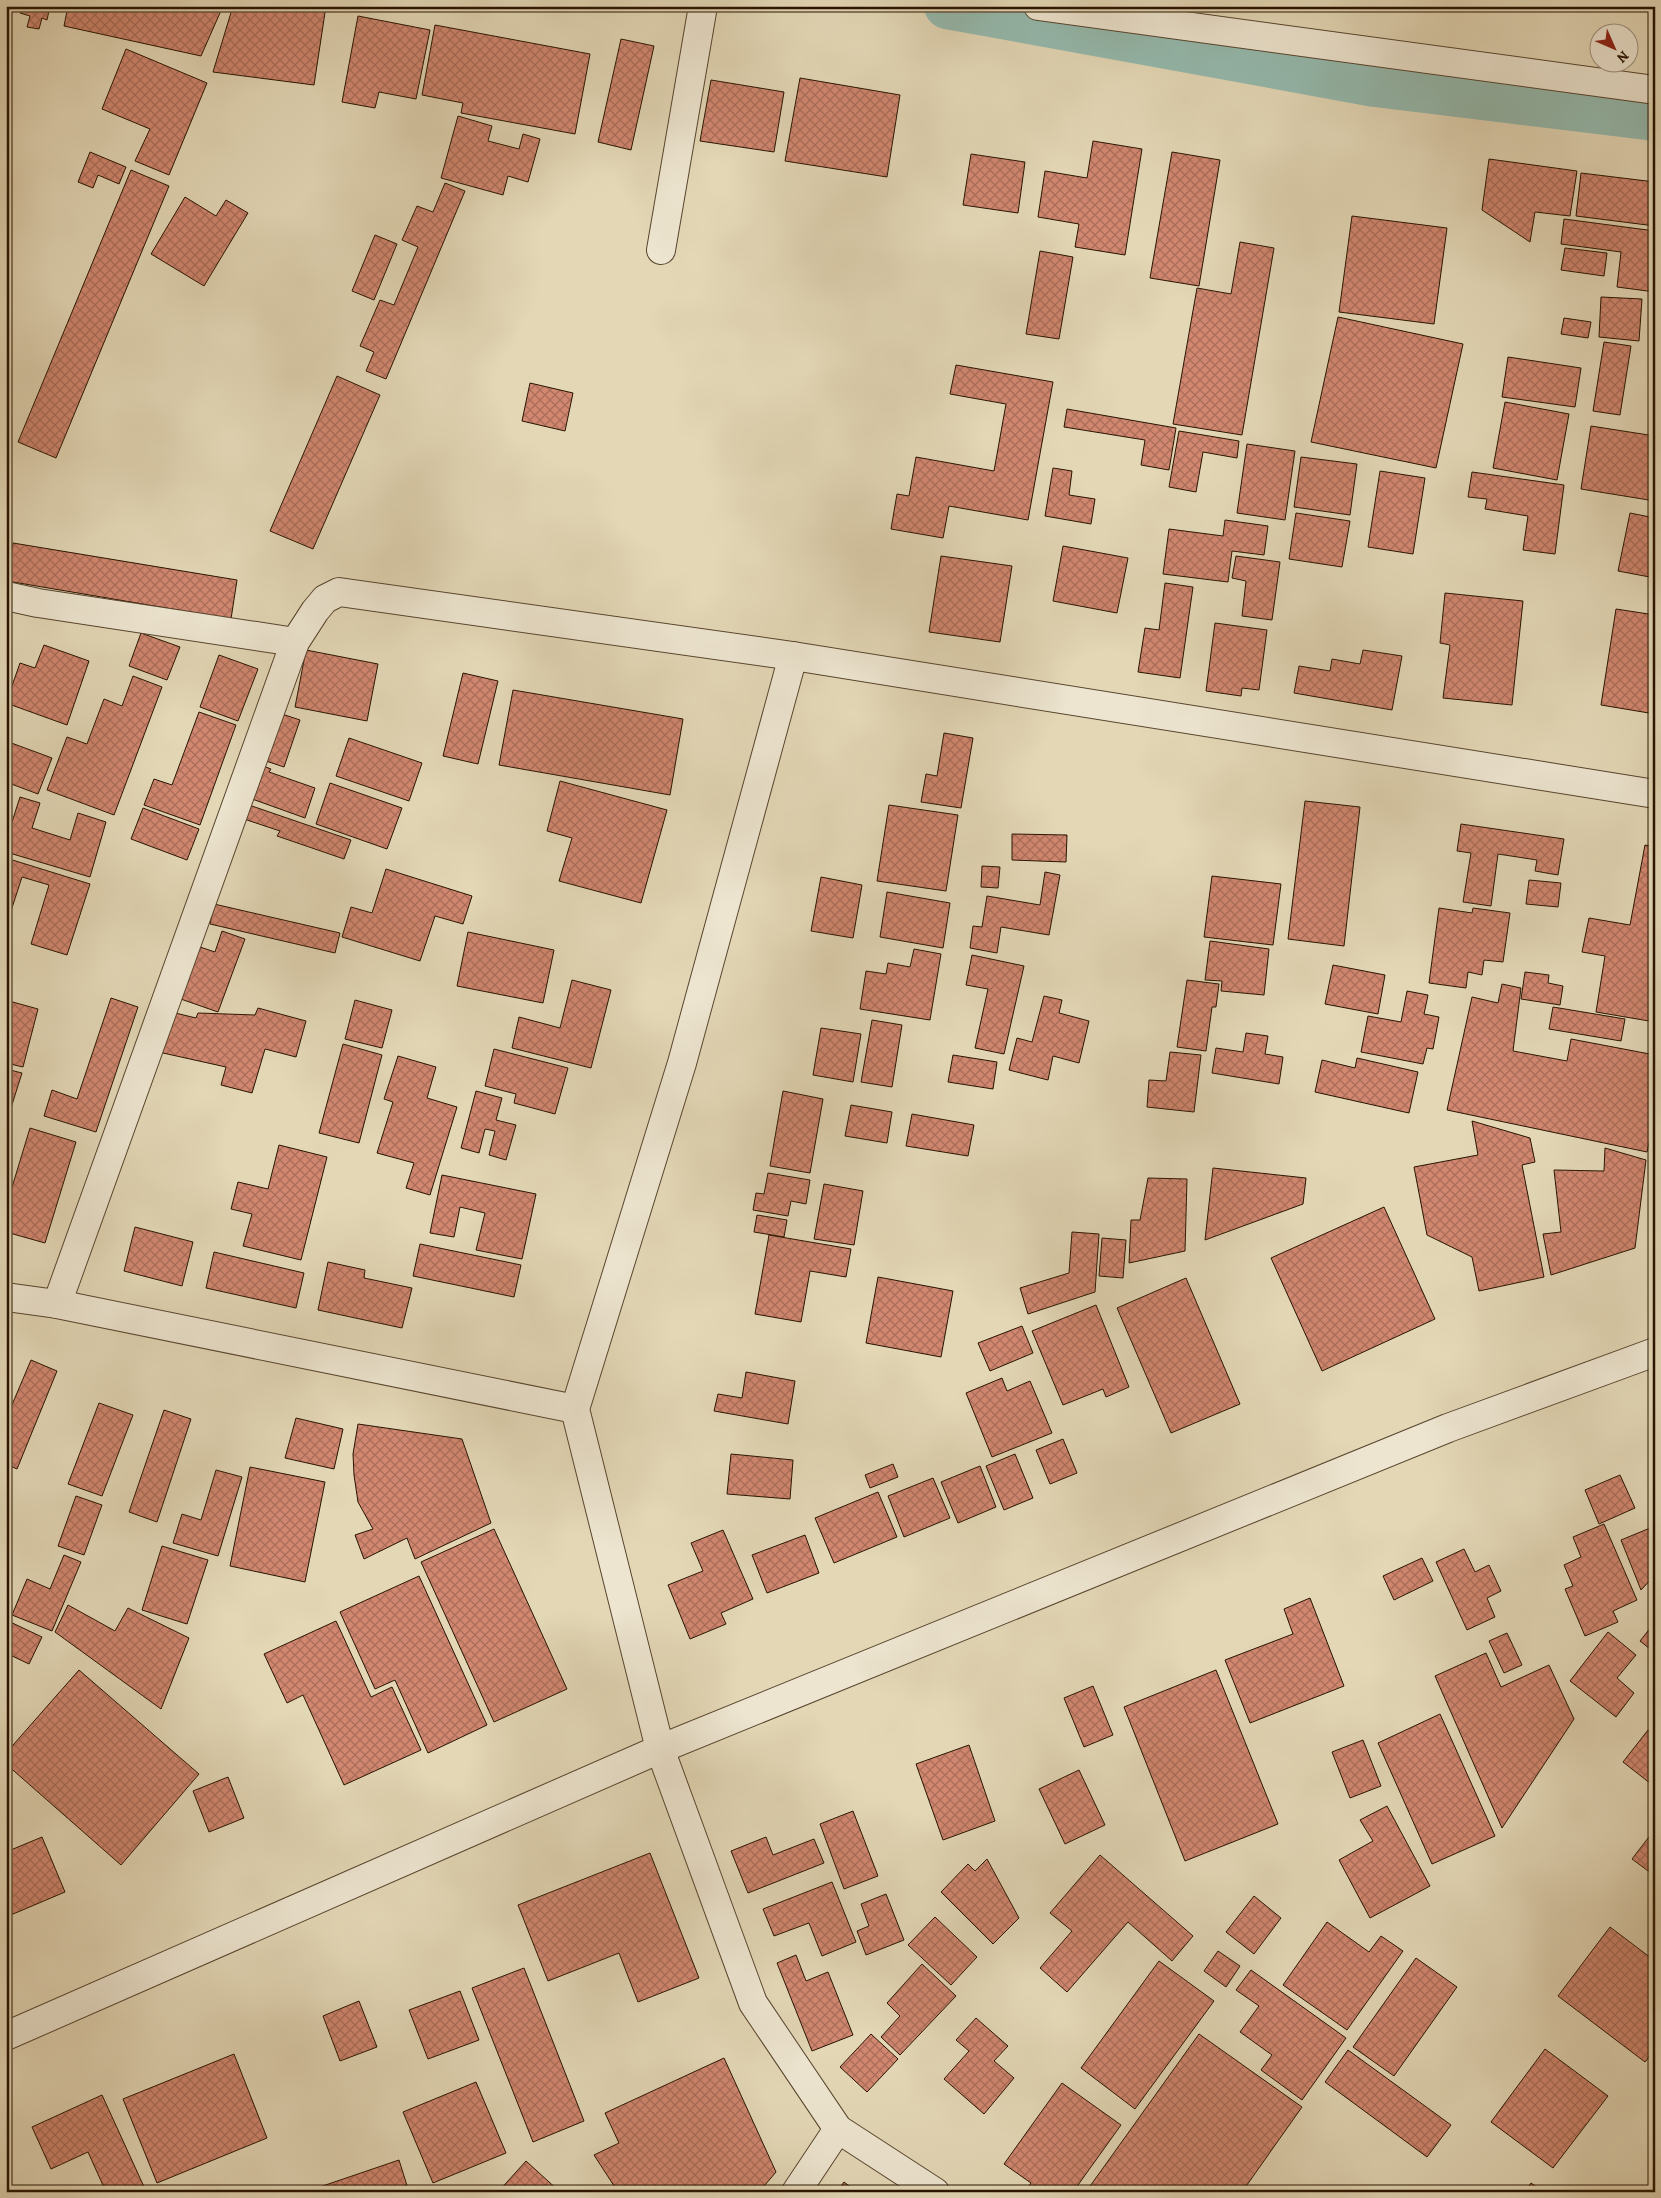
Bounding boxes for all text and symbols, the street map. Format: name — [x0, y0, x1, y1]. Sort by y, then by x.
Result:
north arrow — [1588, 22, 1638, 72]
text: N — [1613, 47, 1633, 67]

